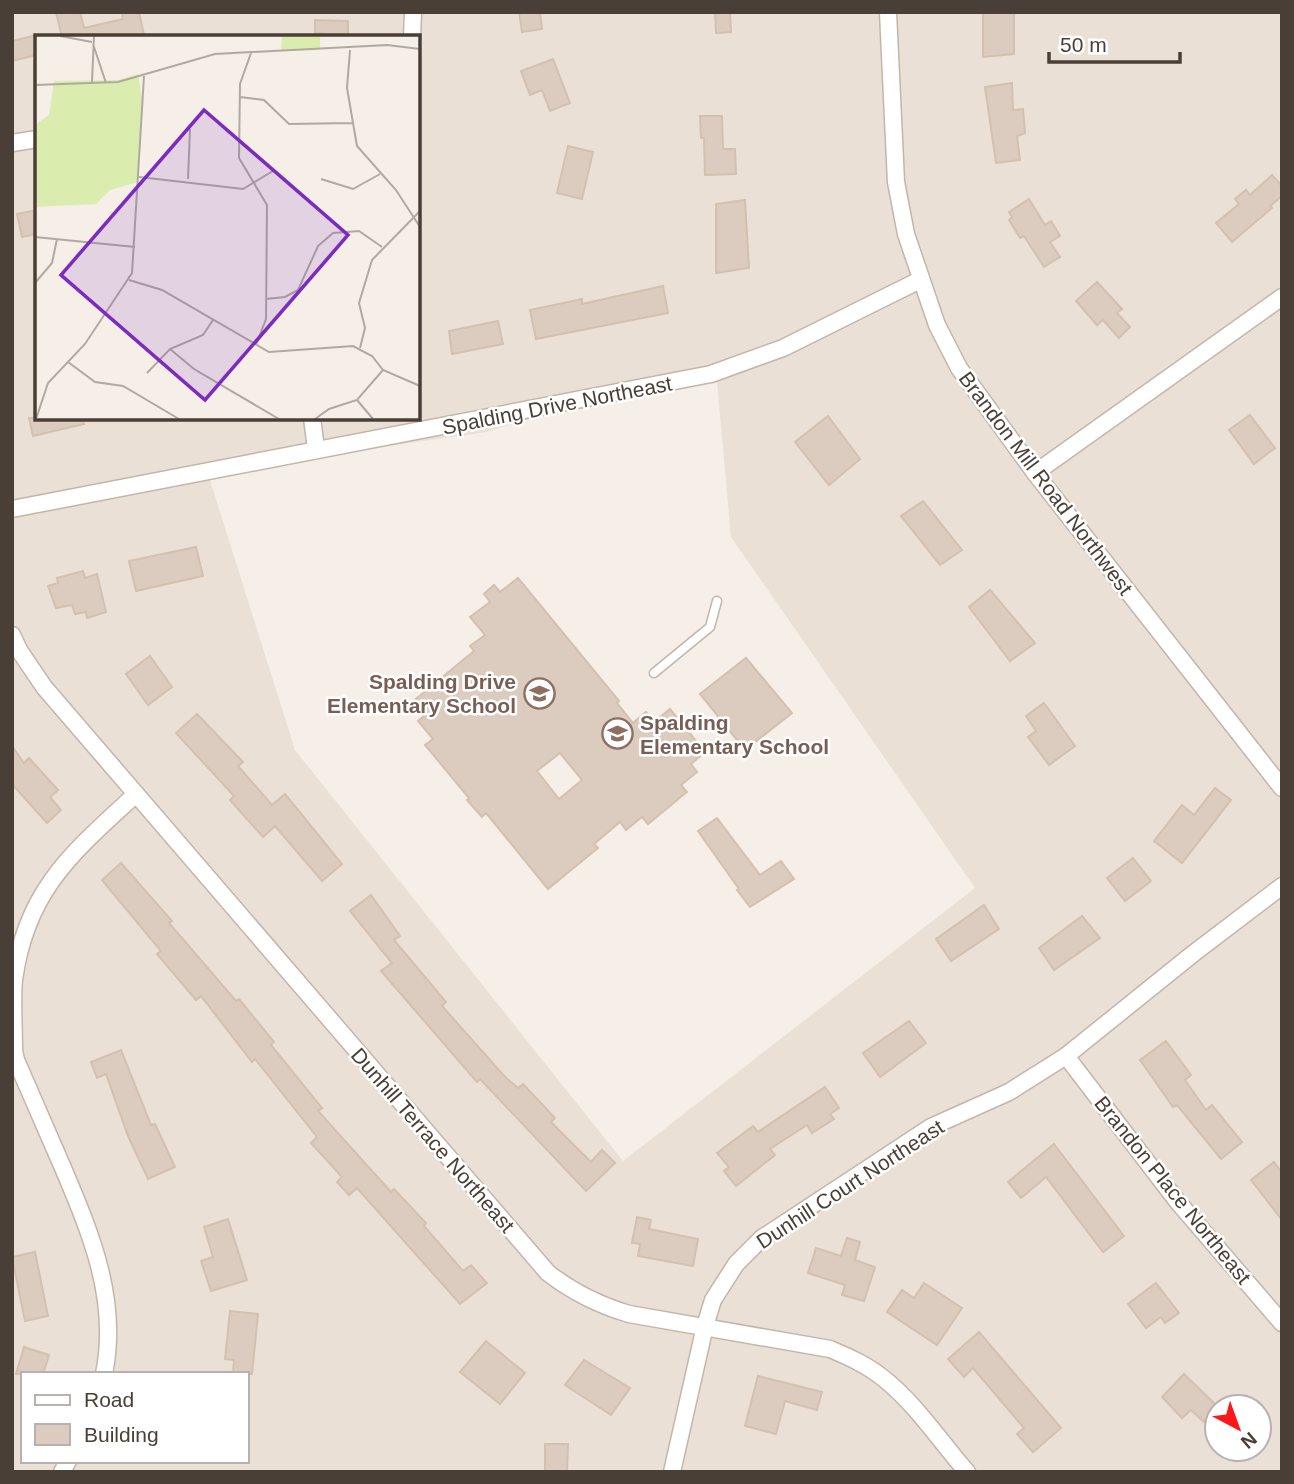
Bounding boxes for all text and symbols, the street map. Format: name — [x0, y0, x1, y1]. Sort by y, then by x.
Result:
scale bar — [1049, 21, 1180, 65]
text: 50 m — [1060, 33, 1107, 56]
inset map — [35, 35, 420, 420]
street label: Brandon Mill Road Northwest — [955, 367, 1137, 599]
street label: Spalding Drive Northeast — [440, 371, 674, 439]
place label: Spalding Drive Elementary School — [327, 670, 516, 717]
school or university icon: Spalding Drive Elementary School — [522, 676, 556, 710]
place label: Spalding Elementary School — [640, 711, 829, 758]
school or university icon: Spalding Elementary School — [600, 717, 634, 751]
street label: Dunhill Terrace Northeast — [347, 1043, 519, 1237]
street label: Brandon Place Northeast — [1090, 1092, 1256, 1289]
street label: Dunhill Court Northeast — [752, 1115, 948, 1253]
legend — [21, 1372, 248, 1463]
text: Road — [84, 1388, 134, 1411]
north arrow — [1203, 1393, 1273, 1463]
text: Building — [84, 1423, 159, 1446]
text: N — [1237, 1428, 1261, 1453]

